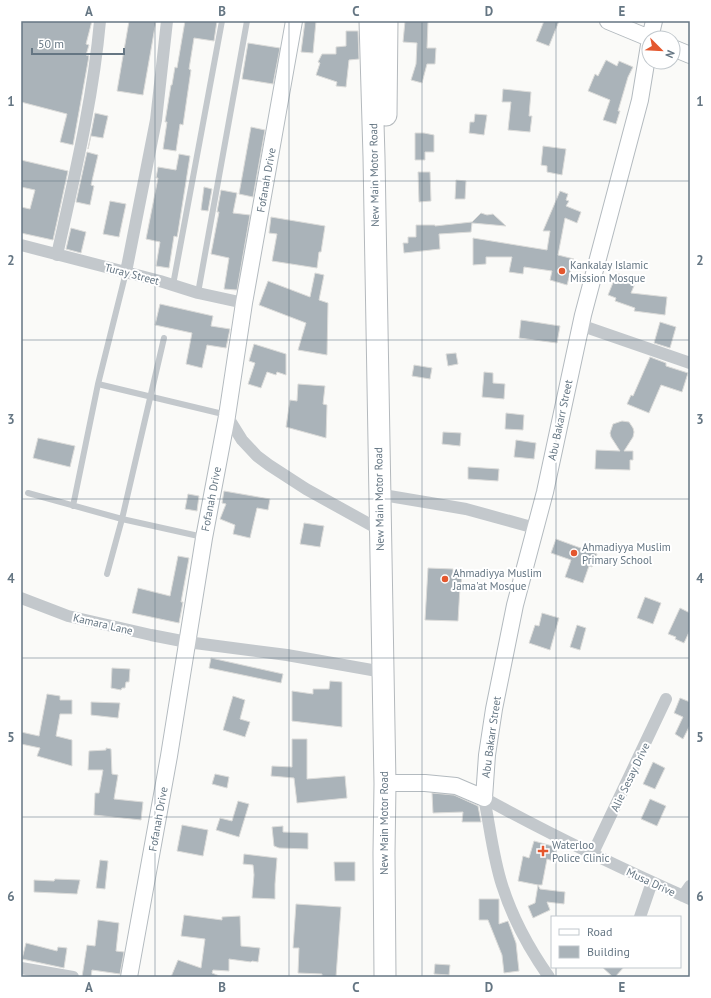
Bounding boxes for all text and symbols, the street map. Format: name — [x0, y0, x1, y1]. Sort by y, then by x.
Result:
text: A — [85, 3, 93, 20]
text: B — [218, 3, 226, 20]
text: C — [352, 3, 360, 20]
text: D — [485, 3, 493, 20]
text: E — [619, 3, 626, 20]
scale bar — [32, 30, 124, 56]
north arrow — [641, 30, 681, 70]
text: 50 m — [38, 36, 64, 51]
text: N — [662, 48, 678, 60]
text: 1 — [7, 93, 15, 110]
text: 1 — [696, 93, 704, 110]
street label: New Main Motor Road — [366, 123, 382, 227]
street label: Fofanah Drive — [253, 146, 279, 213]
text: 2 — [7, 252, 15, 269]
text: 2 — [696, 252, 704, 269]
place label: Kankalay Islamic Mission Mosque — [570, 258, 648, 285]
street label: Turay Street — [103, 260, 161, 288]
marker: Kankalay Islamic Mission Mosque — [557, 266, 567, 276]
street label: Abu Bakarr Street — [545, 378, 575, 462]
text: 3 — [7, 411, 15, 428]
text: 3 — [696, 411, 704, 428]
street label: New Main Motor Road — [371, 447, 387, 551]
street label: Fofanah Drive — [198, 465, 224, 532]
place label: Ahmadiyya Muslim Primary School — [582, 540, 671, 567]
marker: Ahmadiyya Muslim Primary School — [569, 548, 579, 558]
place label: Ahmadiyya Muslim Jama'at Mosque — [452, 566, 542, 593]
text: 4 — [7, 570, 15, 587]
text: 4 — [696, 570, 704, 587]
marker: Ahmadiyya Muslim Jama'at Mosque — [440, 574, 450, 584]
street label: Kamara Lane — [72, 610, 135, 638]
street label: Abu Bakarr Street — [478, 695, 504, 779]
text: 5 — [7, 729, 15, 746]
text: 5 — [696, 729, 704, 746]
street label: Alie Sesay Drive — [607, 740, 653, 814]
street label: New Main Motor Road — [377, 771, 391, 875]
street label: Fofanah Drive — [145, 785, 171, 852]
place label: Waterloo Police Clinic — [552, 838, 609, 865]
marker: Waterloo Police Clinic — [537, 845, 549, 857]
street label: Musa Drive — [624, 865, 678, 900]
text: 6 — [7, 888, 15, 905]
text: 6 — [696, 888, 704, 905]
legend — [551, 916, 681, 968]
text: Road — [587, 924, 612, 939]
text: Building — [587, 944, 630, 959]
text: A — [85, 979, 93, 996]
text: B — [218, 979, 226, 996]
text: C — [352, 979, 360, 996]
text: D — [485, 979, 493, 996]
text: E — [619, 979, 626, 996]

